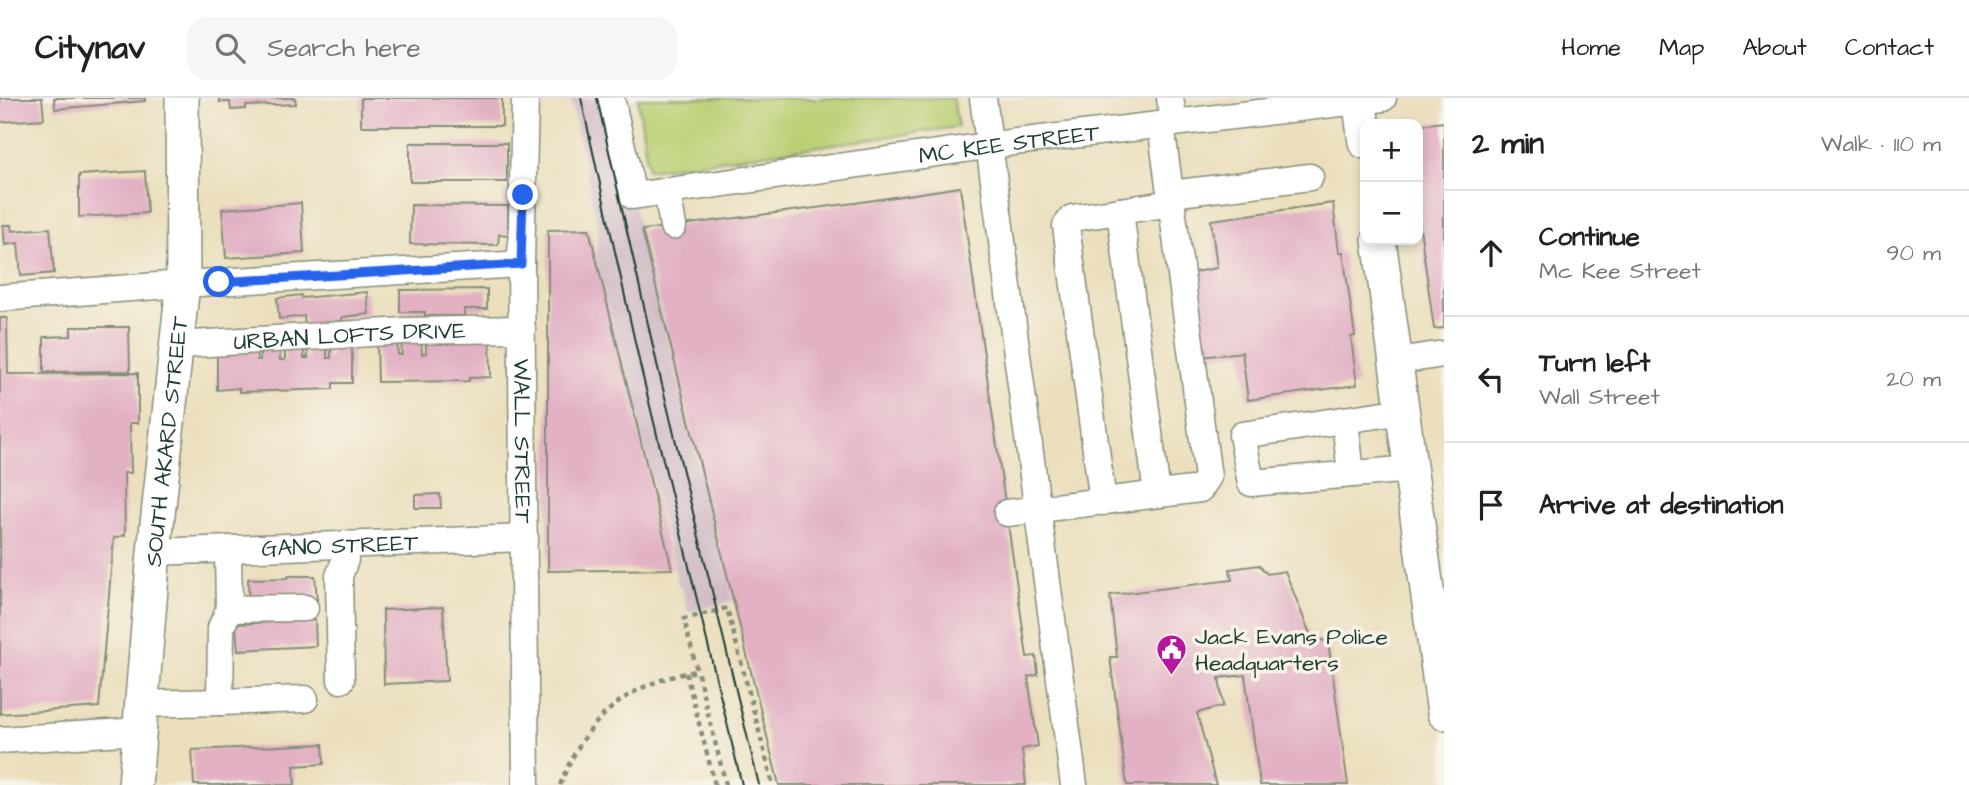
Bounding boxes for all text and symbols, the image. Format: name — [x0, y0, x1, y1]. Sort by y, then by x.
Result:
search box — [187, 17, 677, 80]
text: Citynav — [35, 25, 145, 71]
icon: search — [211, 29, 249, 67]
text: Search here — [267, 30, 421, 66]
text: Home — [1561, 31, 1621, 65]
text: Map — [1659, 31, 1704, 65]
text: About — [1742, 31, 1807, 65]
text: Contact — [1845, 31, 1934, 65]
street label: MC KEE STREET — [917, 117, 1102, 172]
map controls — [1360, 119, 1423, 245]
button: + — [1360, 119, 1423, 182]
text: 2 min — [1472, 123, 1544, 165]
text: Walk · 110 m — [1821, 128, 1941, 160]
route end — [507, 179, 538, 210]
button: − — [1360, 182, 1423, 245]
text: Continue — [1539, 219, 1640, 255]
icon: ahead — [1472, 234, 1510, 272]
text: 90 m — [1886, 237, 1941, 269]
text: Mc Kee Street — [1539, 255, 1701, 287]
route start — [203, 266, 234, 297]
street label: SOUTH AKARD STREET — [138, 314, 196, 568]
street label: URBAN LOFTS DRIVE — [233, 315, 467, 358]
text: Turn left — [1539, 345, 1650, 381]
street label: WALL STREET — [505, 359, 538, 524]
icon: left — [1472, 360, 1510, 398]
text: 20 m — [1886, 363, 1941, 395]
text: Wall Street — [1539, 381, 1660, 413]
icon: arrive — [1472, 486, 1510, 524]
text: Arrive at destination — [1539, 487, 1784, 523]
street label: GANO STREET — [261, 527, 420, 565]
place label: Jack Evans Police Headquarters — [1195, 621, 1388, 679]
public building icon: Jack Evans Police Headquarters — [1155, 632, 1189, 676]

